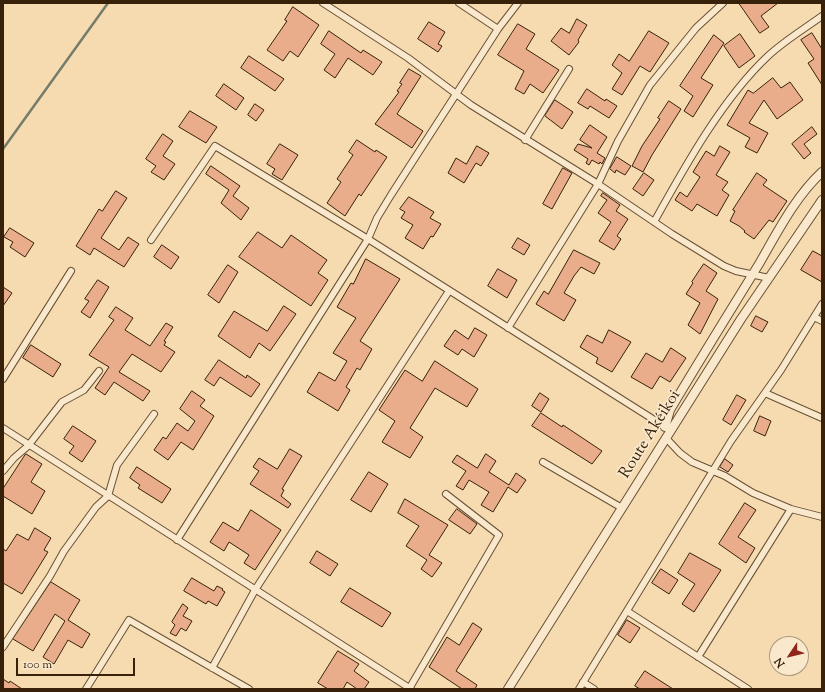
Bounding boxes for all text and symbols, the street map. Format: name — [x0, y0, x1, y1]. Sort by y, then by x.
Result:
street label: Route Akéikoi — [616, 387, 686, 483]
north arrow — [769, 636, 809, 676]
scale bar — [18, 650, 137, 676]
text: N — [771, 654, 789, 670]
text: 100 m — [23, 656, 52, 674]

